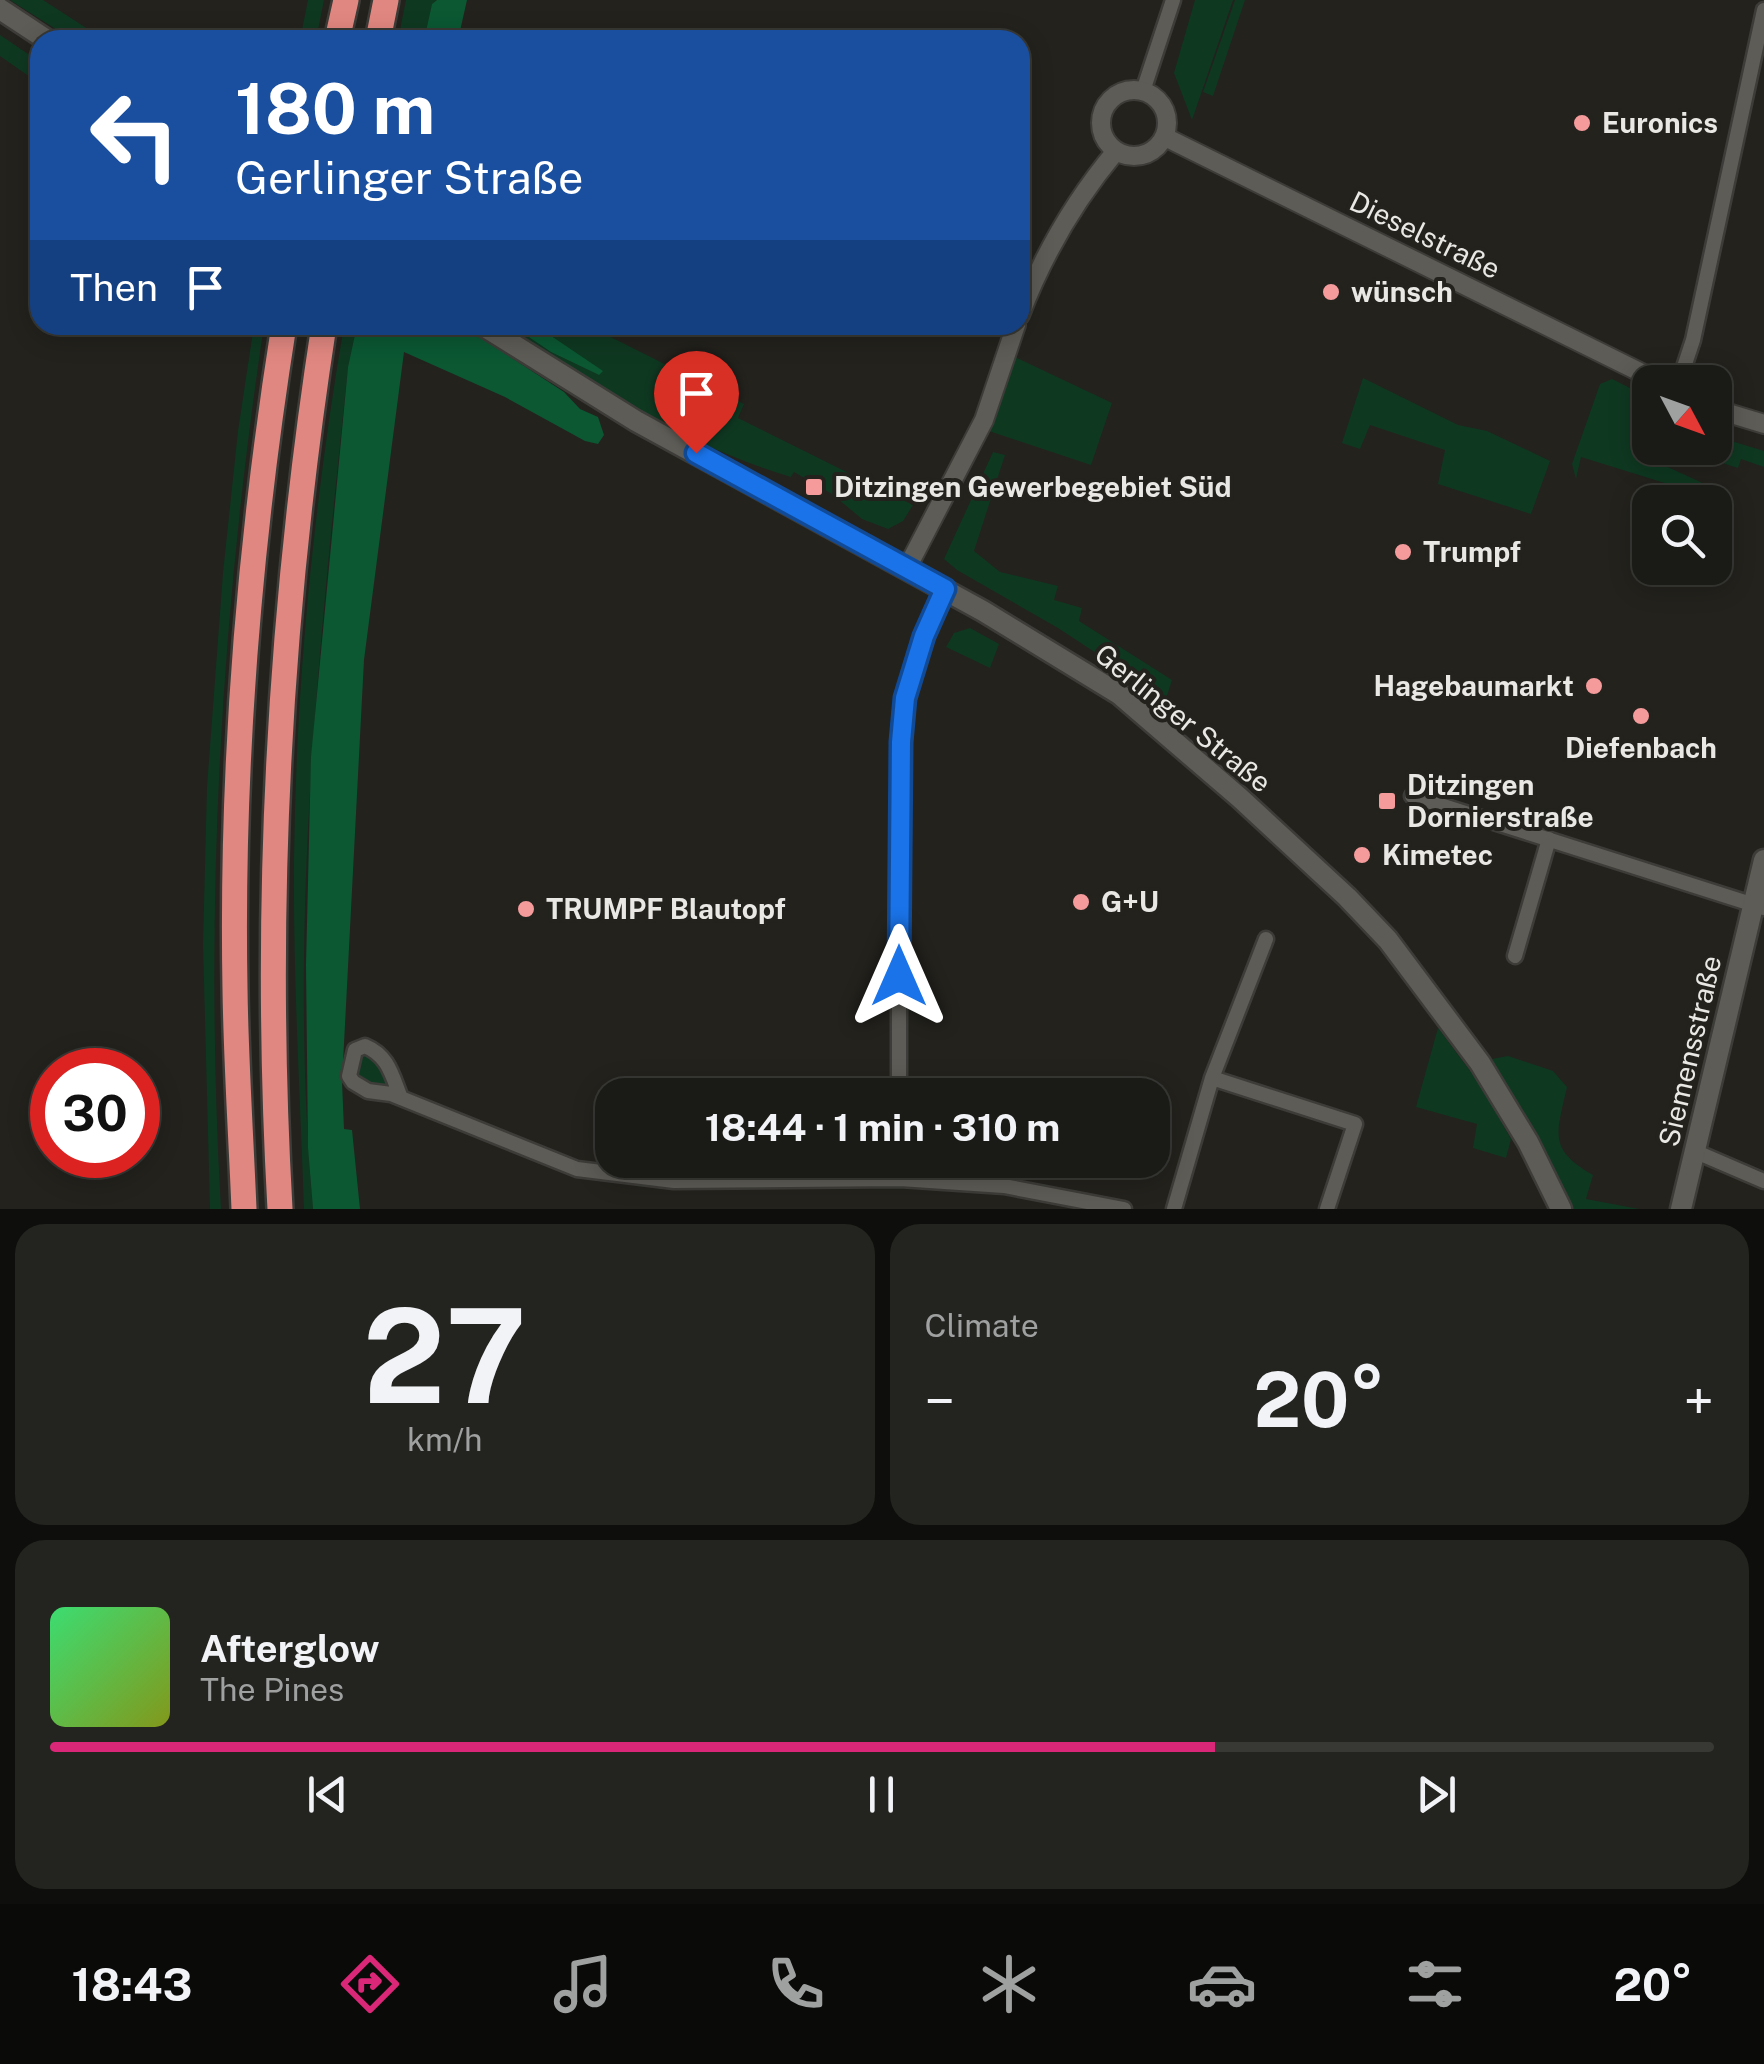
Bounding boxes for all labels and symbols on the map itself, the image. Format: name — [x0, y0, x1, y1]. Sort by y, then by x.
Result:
place label: Euronics — [1602, 106, 1718, 139]
marker: Euronics — [1571, 112, 1593, 134]
street label: Dieselstraße — [1345, 184, 1506, 285]
place label: wünsch — [1351, 275, 1453, 308]
marker: wünsch — [1320, 281, 1342, 303]
pin — [654, 351, 739, 454]
north arrow — [1632, 365, 1732, 465]
place label: Ditzingen Gewerbegebiet Süd — [834, 470, 1232, 503]
marker: Ditzingen Gewerbegebiet Süd — [803, 476, 825, 498]
place label: Trumpf — [1423, 535, 1521, 568]
marker: Trumpf — [1392, 541, 1414, 563]
street label: Gerlinger Straße — [1089, 637, 1278, 799]
place label: Hagebaumarkt — [1373, 669, 1574, 702]
marker: Hagebaumarkt — [1583, 675, 1605, 697]
marker: Diefenbach — [1630, 705, 1652, 727]
place label: Diefenbach — [1565, 731, 1717, 764]
place label: Ditzingen Dornierstraße — [1407, 768, 1594, 833]
marker: Ditzingen Dornierstraße — [1376, 790, 1398, 812]
place label: Kimetec — [1382, 838, 1493, 871]
marker: Kimetec — [1351, 844, 1373, 866]
place label: G+U — [1101, 885, 1159, 918]
marker: G+U — [1070, 891, 1092, 913]
place label: TRUMPF Blautopf — [546, 892, 786, 925]
marker: TRUMPF Blautopf — [515, 898, 537, 920]
position arrow — [847, 924, 951, 1028]
street label: Siemensstraße — [1652, 952, 1728, 1150]
speed limit sign: 30 — [30, 1048, 160, 1178]

